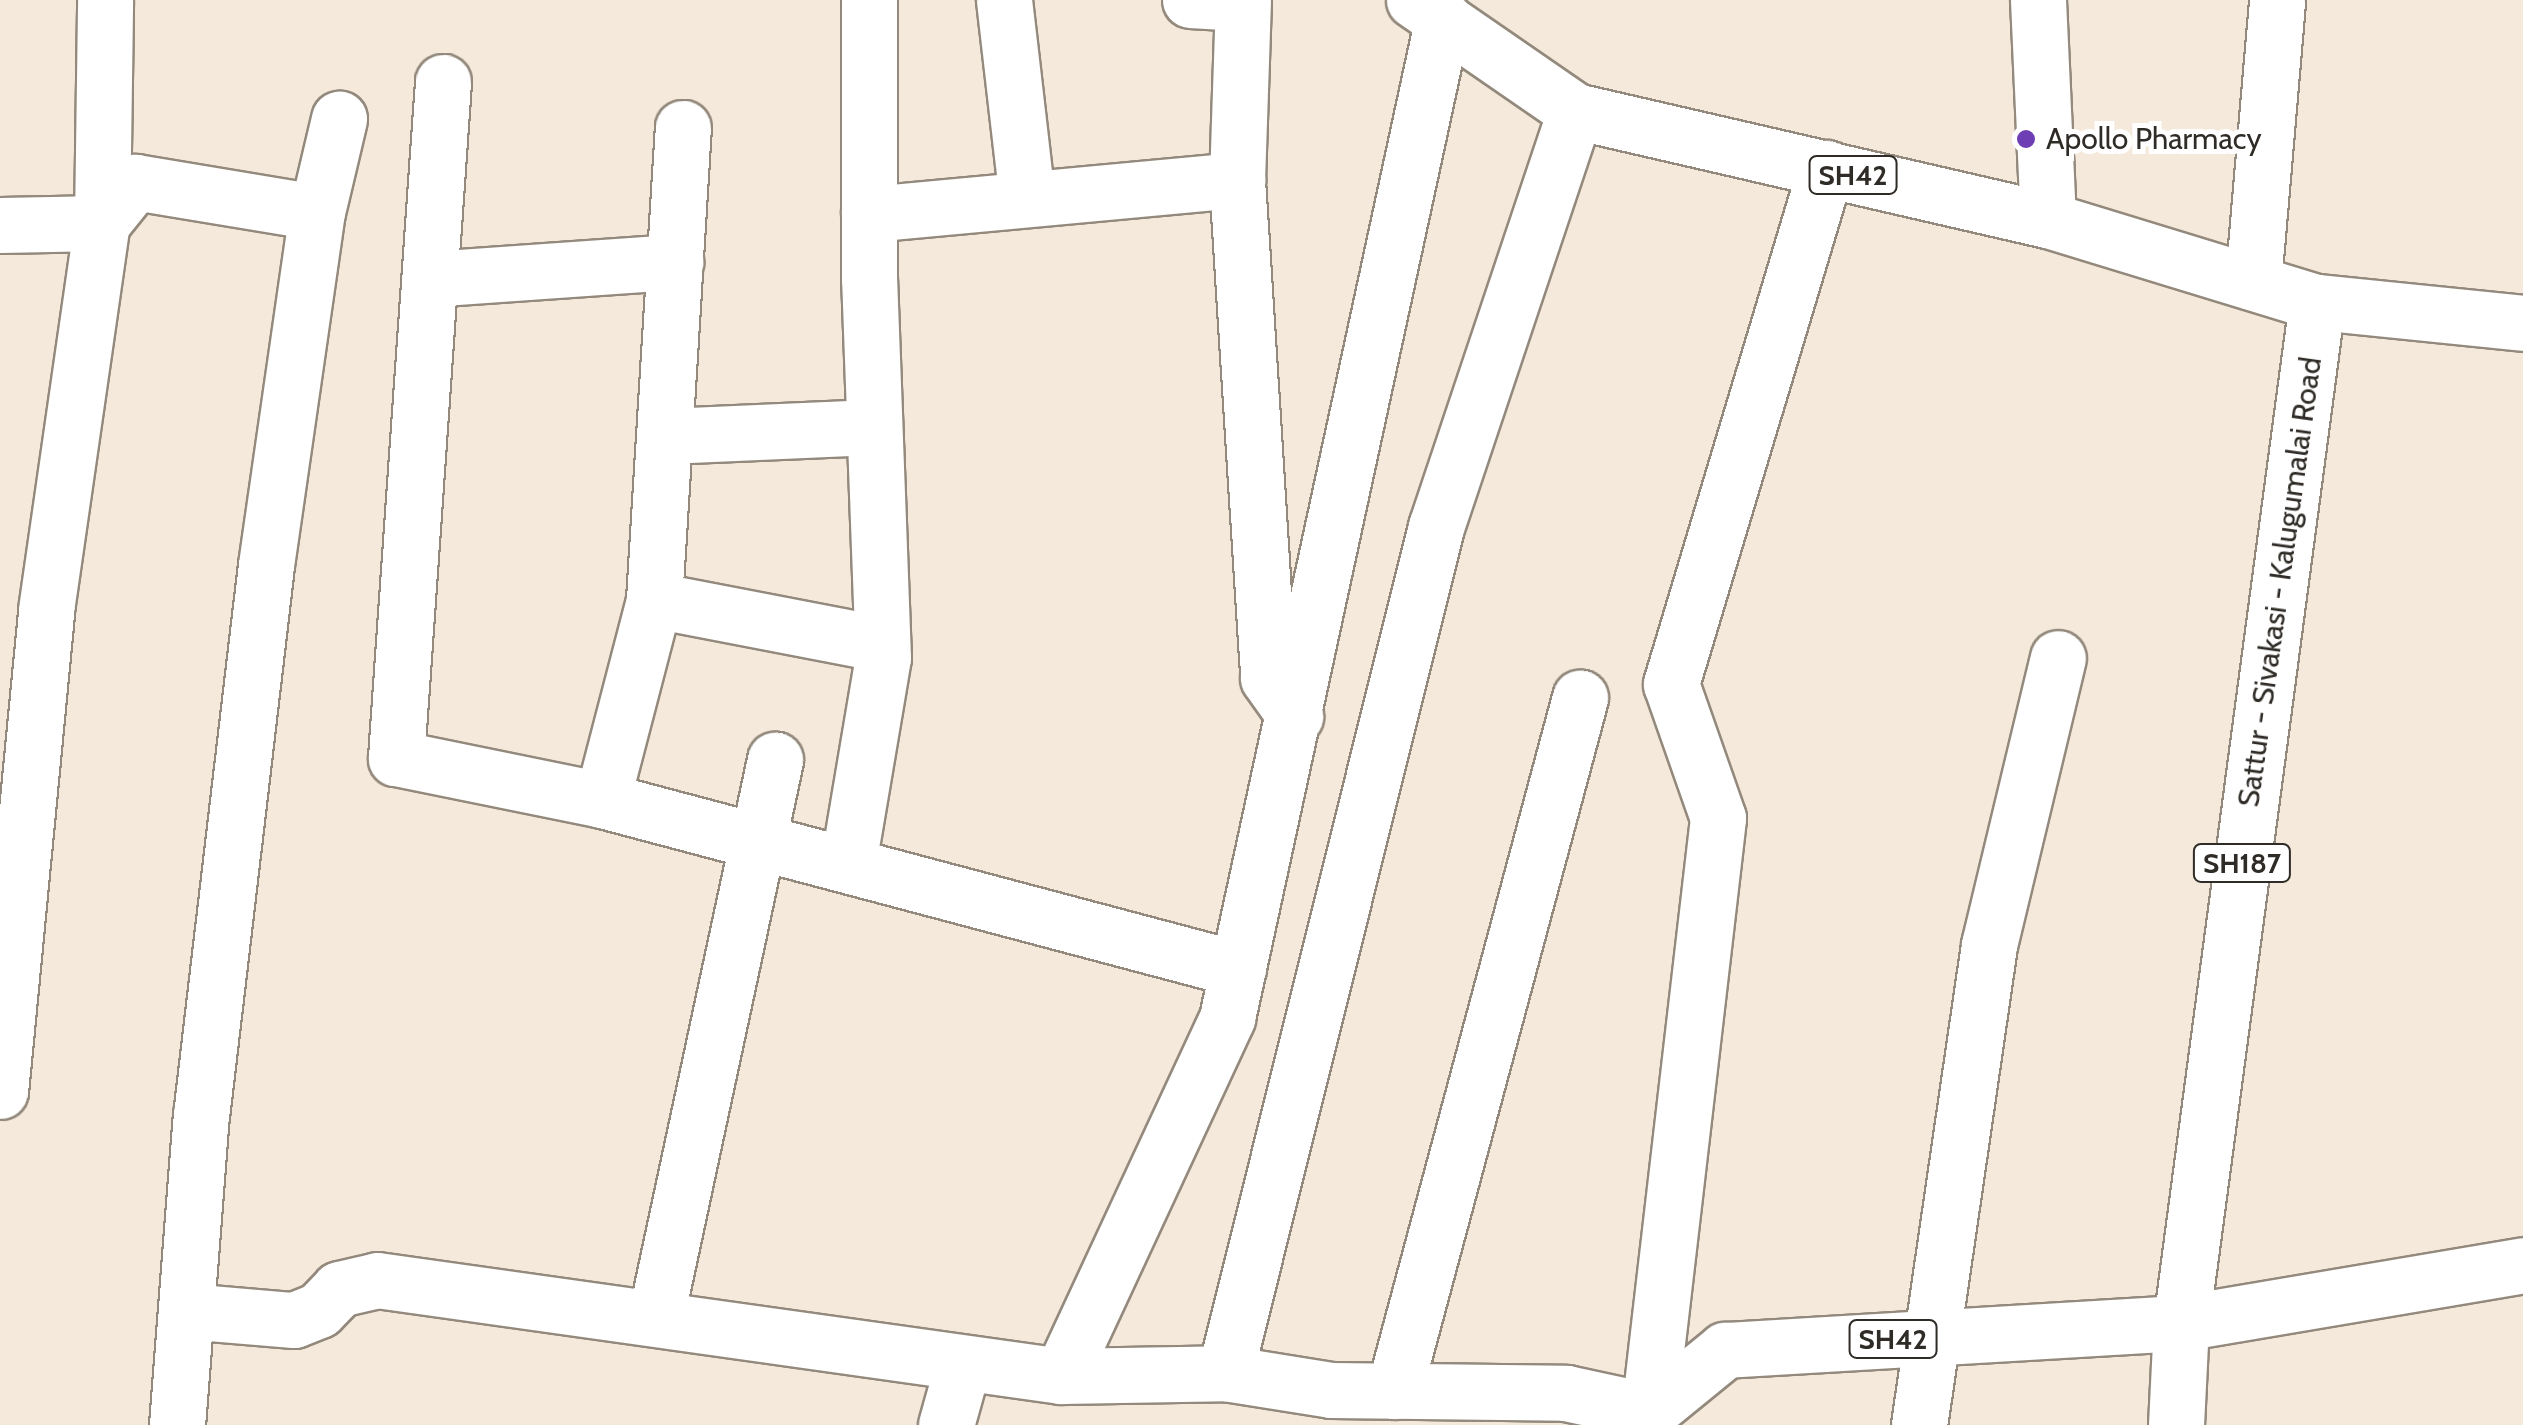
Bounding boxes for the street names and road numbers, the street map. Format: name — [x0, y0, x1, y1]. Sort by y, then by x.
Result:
road number: SH42 — [1808, 152, 1898, 198]
street label: Sattur - Sivakasi - Kalugumalai Road — [2231, 355, 2329, 809]
road number: SH187 — [2192, 840, 2292, 886]
road number: SH42 — [1848, 1316, 1938, 1362]

